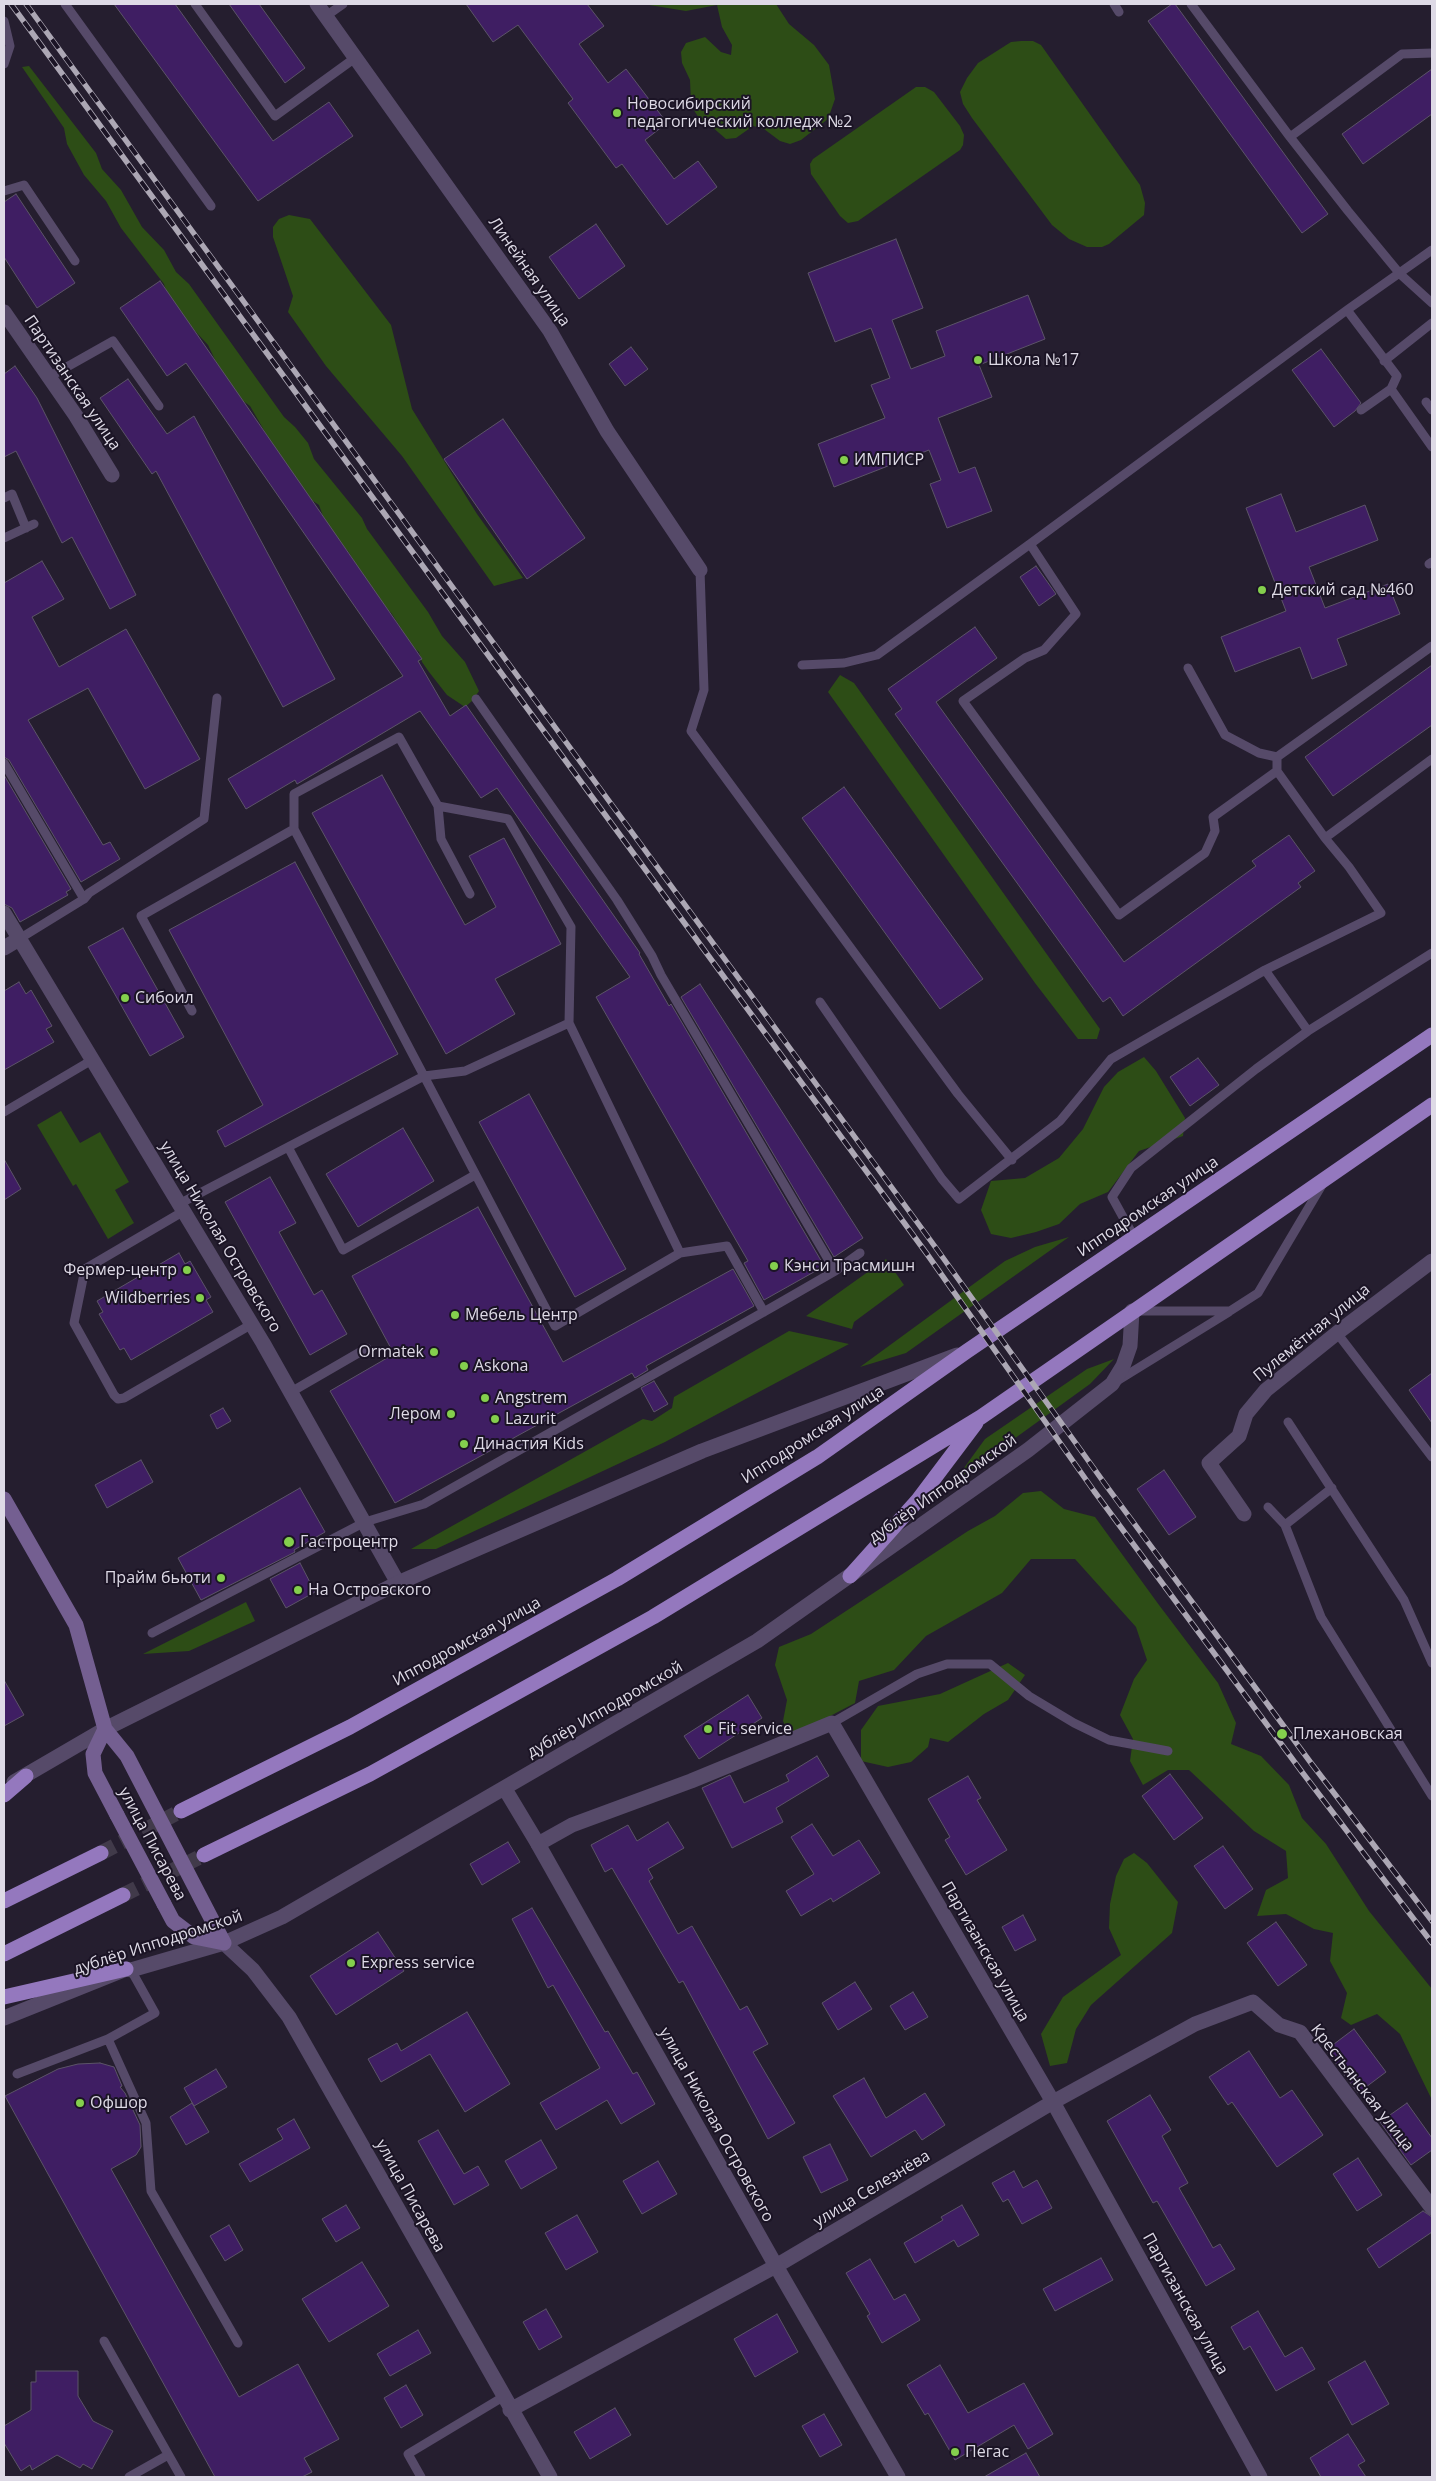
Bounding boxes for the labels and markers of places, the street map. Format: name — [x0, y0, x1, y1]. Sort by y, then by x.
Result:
place label: Новосибирский педагогический колледж №2 — [627, 94, 852, 132]
marker: Новосибирский педагогический колледж №2 — [611, 107, 623, 119]
place label: Школа №17 — [988, 350, 1079, 370]
marker: Школа №17 — [972, 354, 984, 366]
place label: ИМПИСР — [854, 450, 924, 470]
marker: ИМПИСР — [838, 454, 850, 466]
place label: Детский сад №460 — [1272, 580, 1414, 600]
marker: Детский сад №460 — [1256, 584, 1268, 596]
place label: Сибоил — [135, 988, 194, 1008]
marker: Сибоил — [119, 992, 131, 1004]
place label: Кэнси Трасмишн — [784, 1256, 915, 1276]
place label: Фермер-центр — [63, 1260, 177, 1280]
marker: Кэнси Трасмишн — [768, 1260, 780, 1272]
marker: Фермер-центр — [181, 1264, 193, 1276]
place label: Wildberries — [105, 1288, 190, 1308]
marker: Wildberries — [194, 1292, 206, 1304]
place label: Мебель Центр — [465, 1305, 578, 1325]
marker: Мебель Центр — [449, 1309, 461, 1321]
place label: Ormatek — [358, 1342, 424, 1362]
marker: Ormatek — [428, 1346, 440, 1358]
place label: Askona — [474, 1356, 528, 1376]
marker: Askona — [458, 1360, 470, 1372]
place label: Angstrem — [495, 1388, 567, 1408]
marker: Angstrem — [479, 1392, 491, 1404]
place label: Лером — [390, 1404, 441, 1424]
marker: Лером — [445, 1408, 457, 1420]
place label: Lazurit — [505, 1409, 556, 1429]
marker: Lazurit — [489, 1413, 501, 1425]
place label: Династия Kids — [474, 1434, 584, 1454]
marker: Династия Kids — [458, 1438, 470, 1450]
place label: Гастроцентр — [300, 1532, 398, 1552]
marker: Гастроцентр — [282, 1535, 296, 1549]
place label: Прайм бьюти — [105, 1568, 211, 1588]
marker: Прайм бьюти — [215, 1572, 227, 1584]
place label: На Островского — [308, 1580, 431, 1600]
marker: На Островского — [292, 1584, 304, 1596]
place label: Fit service — [718, 1719, 792, 1739]
marker: Fit service — [702, 1723, 714, 1735]
place label: Плехановская — [1293, 1724, 1403, 1744]
marker: Плехановская — [1275, 1727, 1289, 1741]
place label: Express service — [361, 1953, 475, 1973]
marker: Express service — [345, 1957, 357, 1969]
place label: Офшор — [90, 2093, 148, 2113]
marker: Офшор — [74, 2097, 86, 2109]
place label: Пегас — [965, 2442, 1009, 2462]
marker: Пегас — [949, 2446, 961, 2458]

